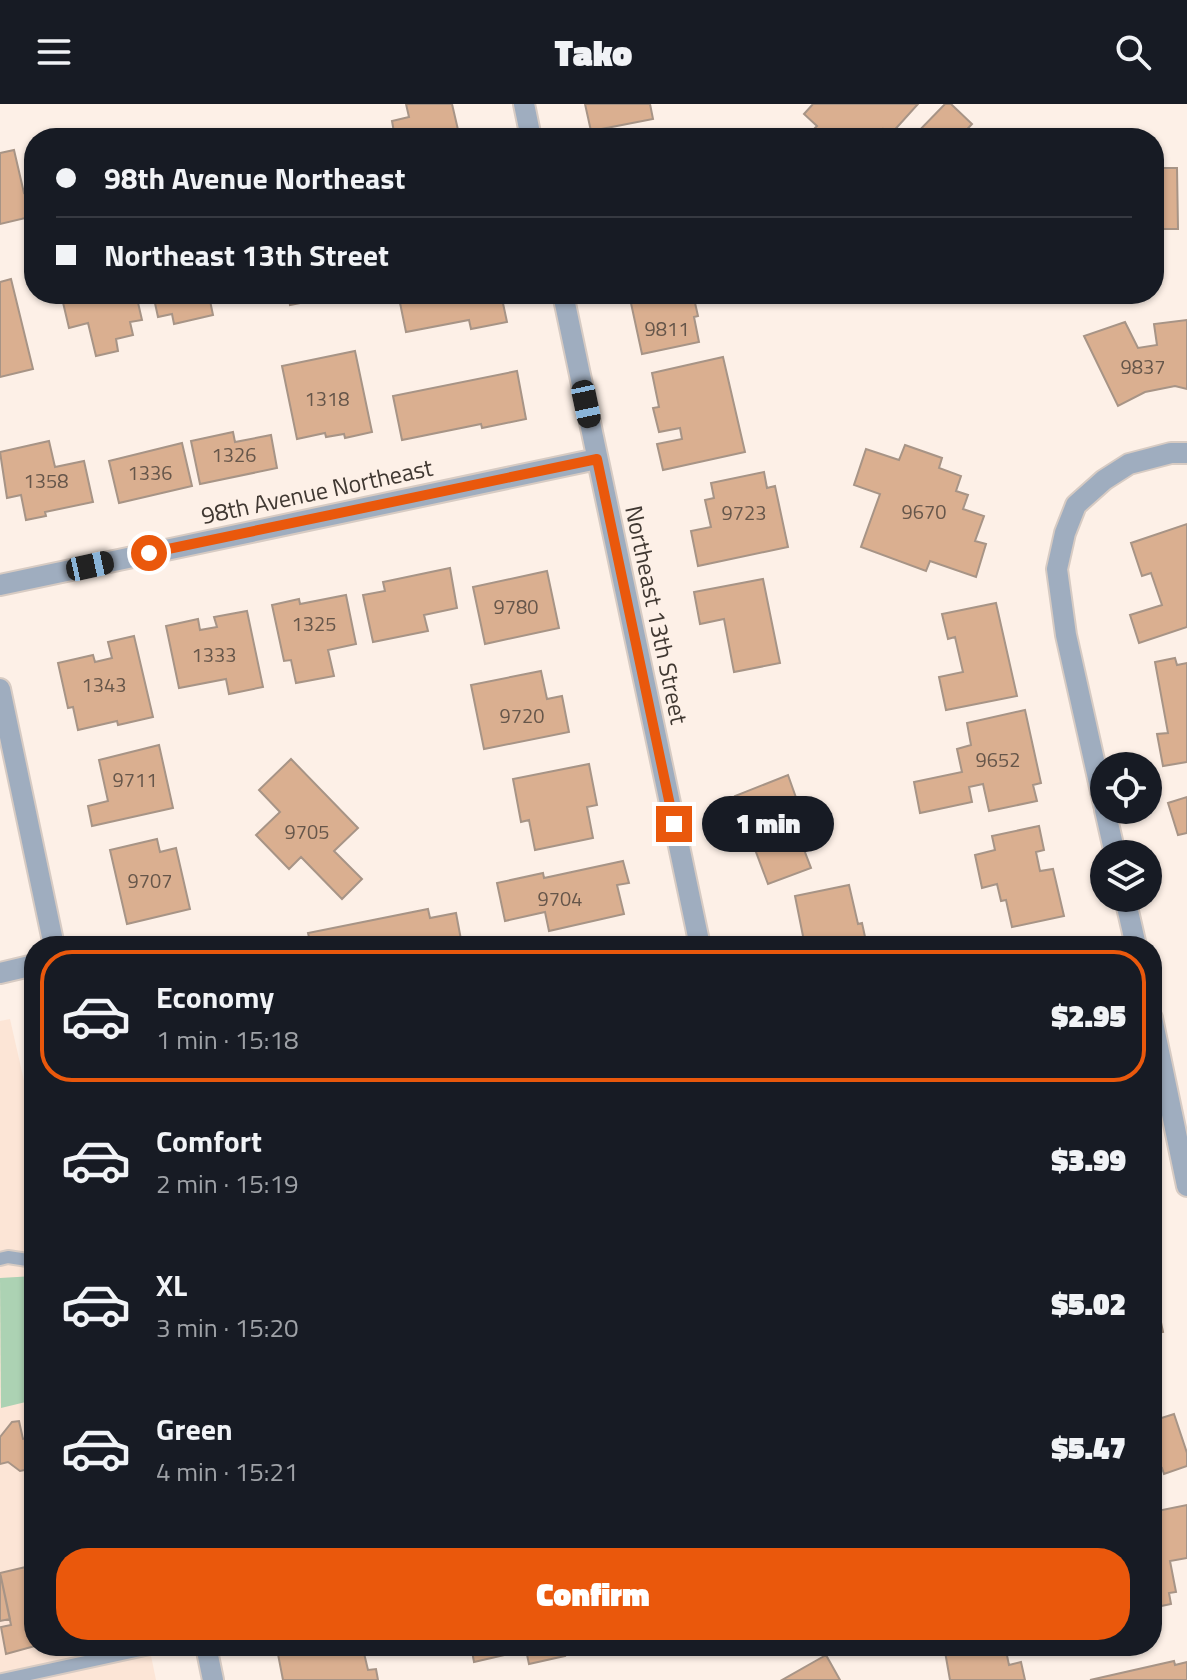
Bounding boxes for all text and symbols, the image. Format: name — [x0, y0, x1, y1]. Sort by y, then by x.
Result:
text: Tako — [555, 25, 632, 80]
icon: menu — [32, 30, 76, 74]
icon: search — [1111, 30, 1155, 74]
text: 98th Avenue Northeast — [104, 155, 405, 201]
text: Northeast 13th Street — [104, 232, 389, 278]
house number: 9811 — [645, 313, 689, 344]
house number: 9837 — [1121, 351, 1165, 382]
car — [569, 378, 603, 430]
house number: 1318 — [305, 383, 349, 414]
house number: 1326 — [212, 439, 256, 470]
street label: 98th Avenue Northeast — [198, 449, 436, 533]
house number: 1336 — [128, 457, 172, 488]
house number: 1358 — [24, 465, 68, 496]
house number: 9670 — [902, 496, 946, 527]
house number: 9723 — [722, 497, 766, 528]
street label: Northeast 13th Street — [616, 502, 698, 728]
route start — [131, 535, 167, 571]
car — [64, 549, 116, 583]
house number: 9780 — [494, 591, 538, 622]
house number: 1325 — [292, 608, 336, 639]
house number: 1333 — [192, 639, 236, 670]
house number: 1343 — [82, 669, 126, 700]
house number: 9720 — [500, 700, 544, 731]
house number: 9652 — [976, 744, 1020, 775]
map controls — [1090, 752, 1162, 912]
button: locate — [1090, 752, 1162, 824]
house number: 9711 — [113, 764, 157, 795]
callout: 1 min — [702, 796, 834, 852]
text: 1 min — [736, 804, 800, 843]
route end — [656, 806, 692, 842]
house number: 9705 — [285, 816, 329, 847]
button: layers — [1090, 840, 1162, 912]
house number: 9707 — [128, 865, 172, 896]
house number: 9704 — [538, 883, 582, 914]
text: Economy — [156, 974, 274, 1020]
icon: car — [60, 980, 132, 1052]
text: $2.95 — [1052, 993, 1126, 1039]
text: 1 min · 15:18 — [156, 1020, 299, 1059]
text: Comfort — [156, 1118, 262, 1164]
icon: car — [60, 1124, 132, 1196]
text: $3.99 — [1052, 1137, 1126, 1183]
text: 2 min · 15:19 — [156, 1164, 299, 1203]
text: XL — [156, 1262, 187, 1308]
icon: car — [60, 1268, 132, 1340]
text: $5.02 — [1052, 1281, 1126, 1327]
text: 3 min · 15:20 — [156, 1308, 299, 1347]
text: Green — [156, 1406, 233, 1452]
icon: car — [60, 1412, 132, 1484]
text: $5.47 — [1052, 1425, 1126, 1471]
text: 4 min · 15:21 — [156, 1452, 299, 1491]
button: Confirm — [56, 1548, 1130, 1640]

